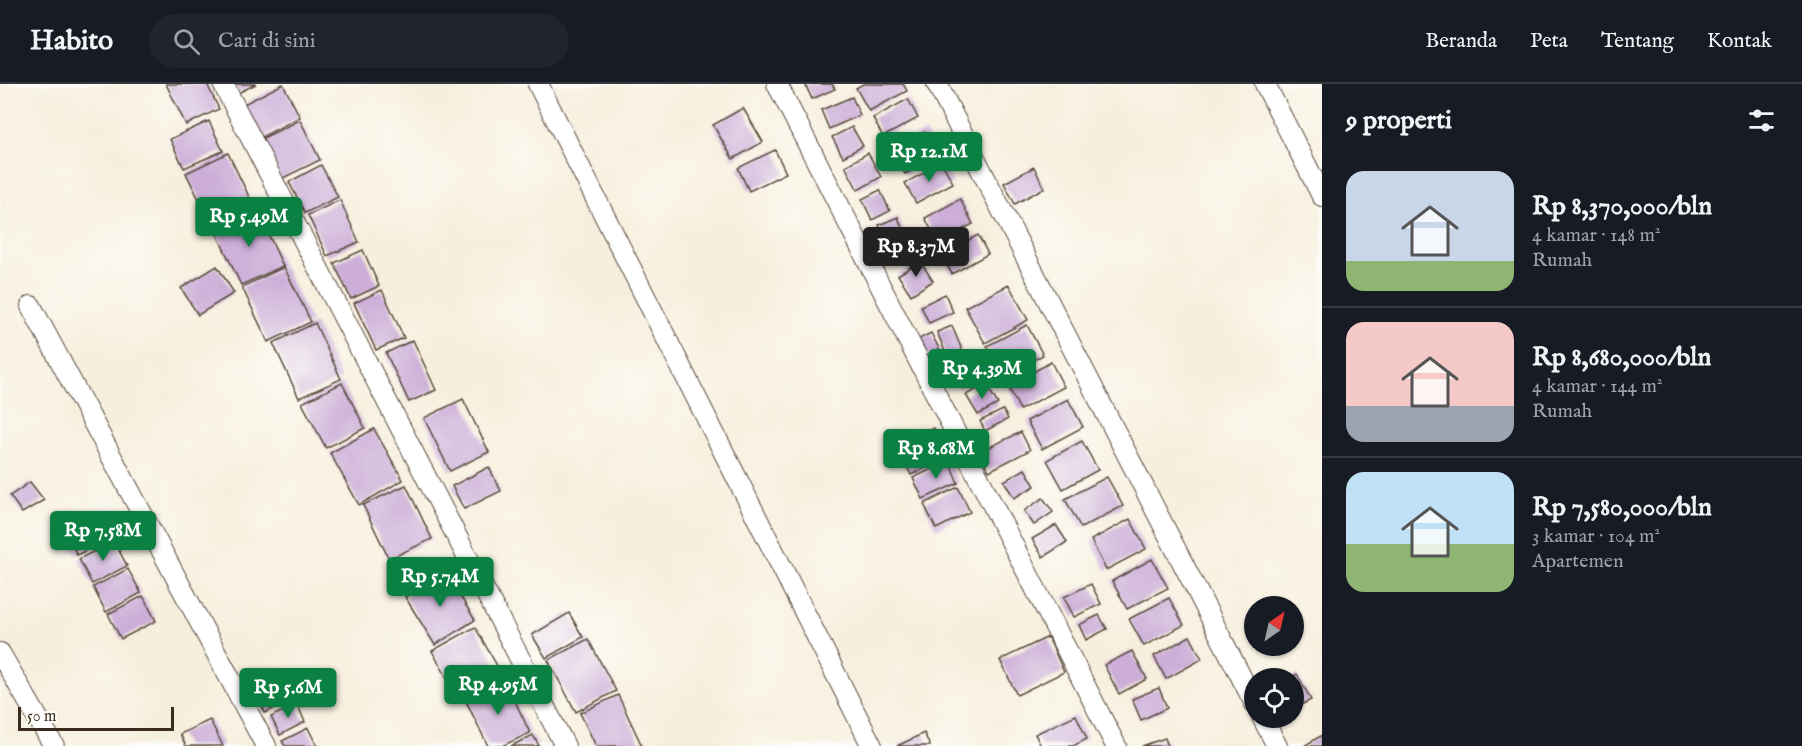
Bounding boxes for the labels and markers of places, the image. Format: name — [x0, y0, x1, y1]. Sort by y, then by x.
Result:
pin: Rp 12.1M — [867, 132, 991, 183]
pin: Rp 5.49M — [187, 197, 311, 248]
pin: Rp 8.37M — [854, 227, 978, 278]
pin: Rp 4.39M — [920, 349, 1044, 400]
pin: Rp 8.68M — [874, 429, 998, 480]
pin: Rp 7.58M — [41, 511, 165, 562]
pin: Rp 5.74M — [378, 557, 502, 608]
pin: Rp 4.95M — [436, 665, 560, 716]
pin: Rp 5.6M — [233, 668, 343, 719]

